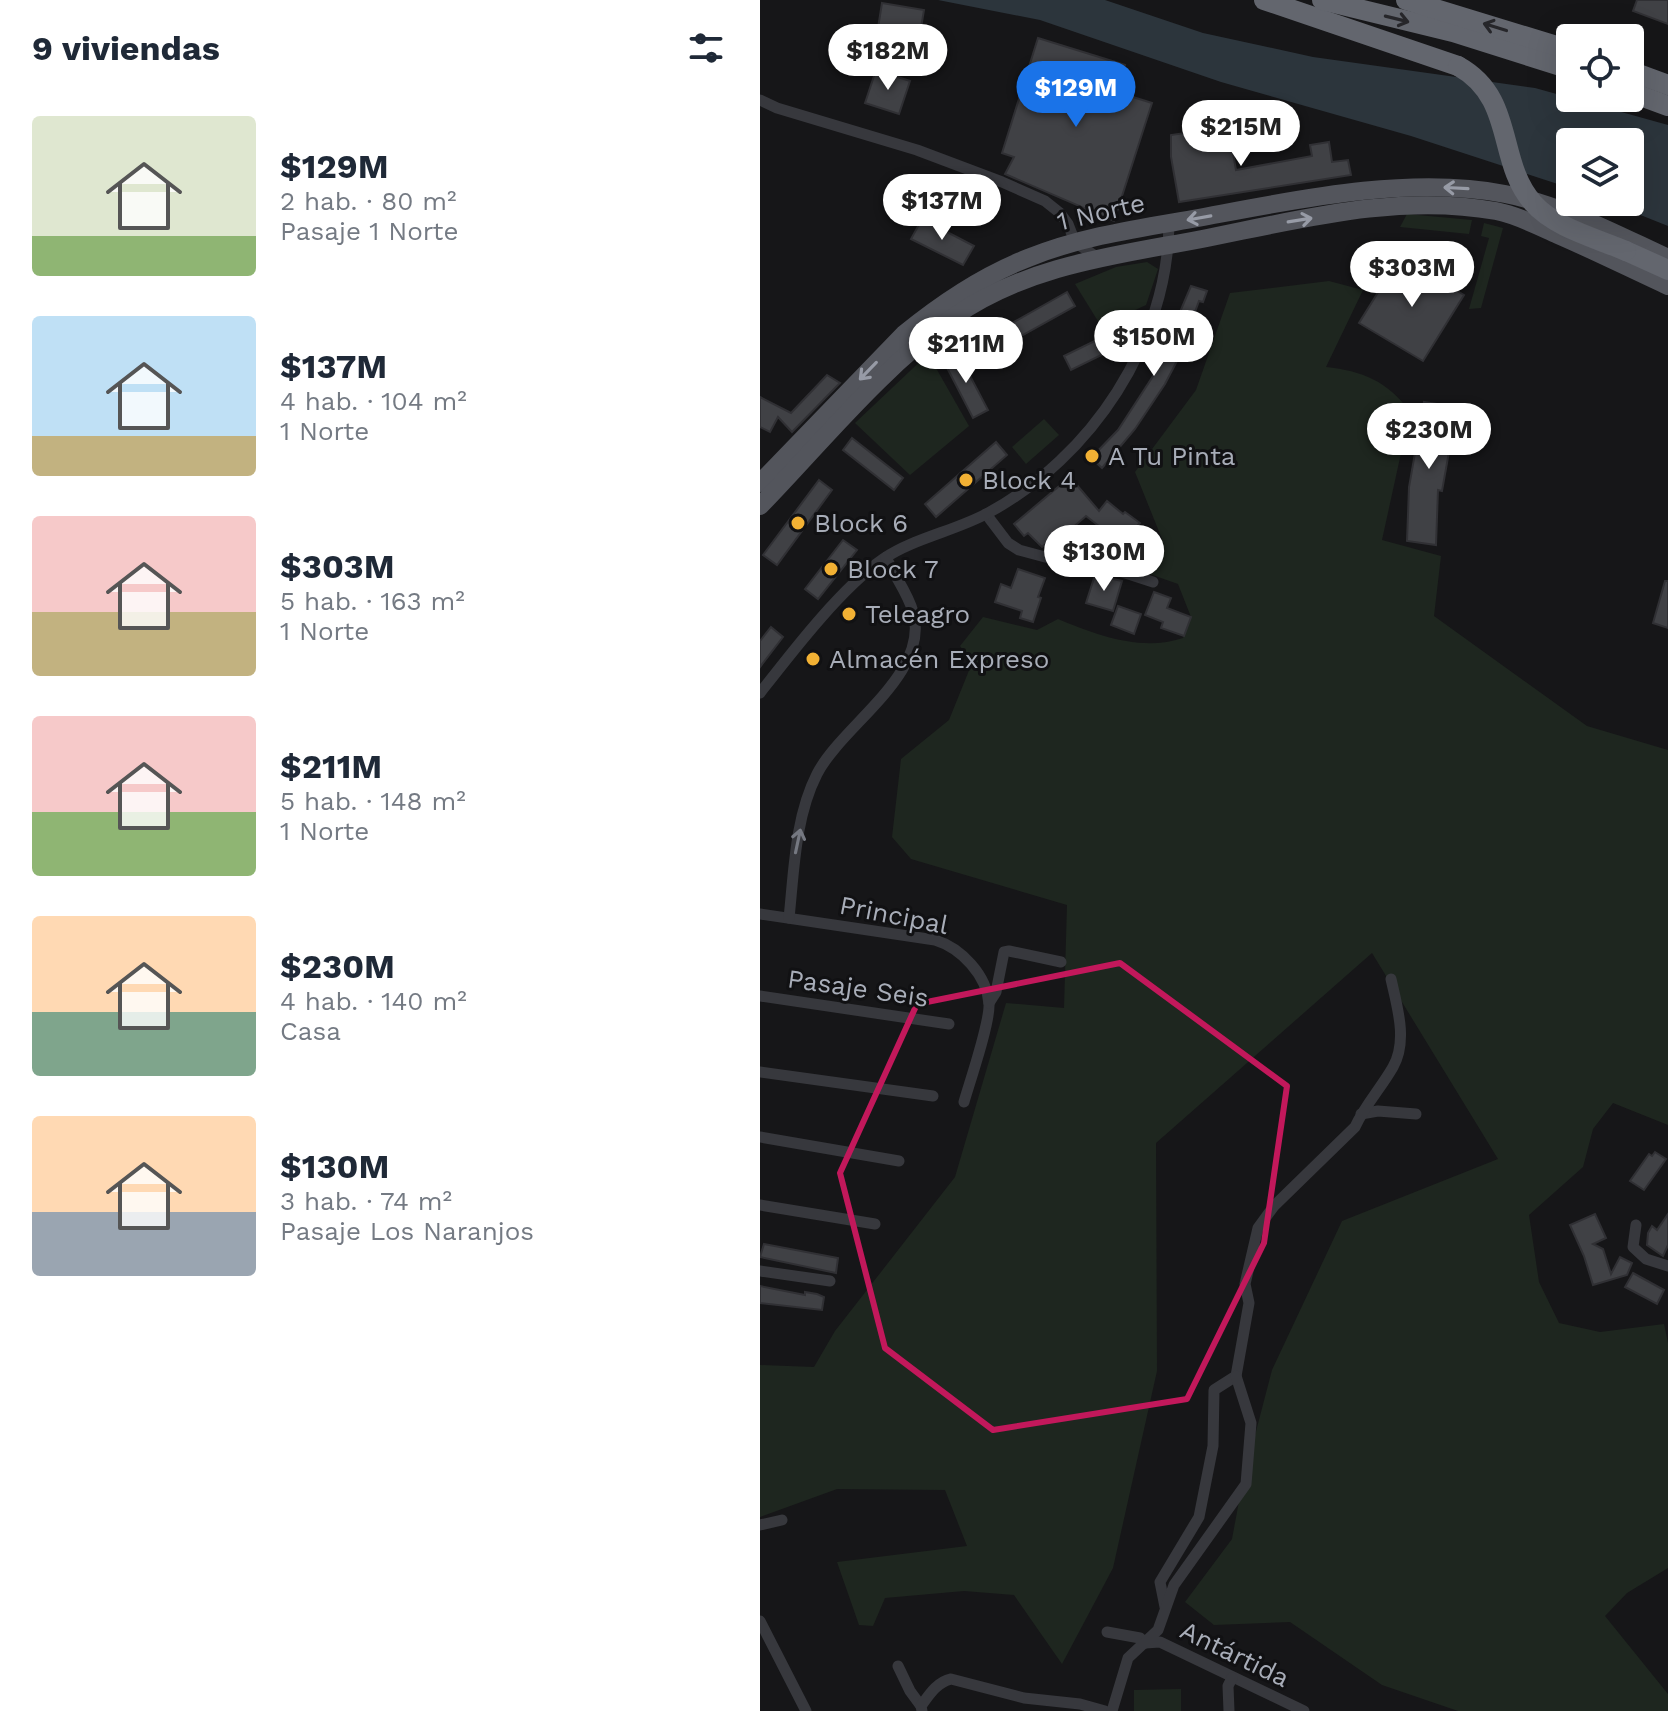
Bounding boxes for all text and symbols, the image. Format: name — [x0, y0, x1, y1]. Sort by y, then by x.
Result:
one-way arrow — [1384, 12, 1410, 27]
one-way arrow — [1483, 19, 1509, 34]
pin: $182M — [832, 24, 944, 92]
map controls — [1556, 24, 1644, 216]
button: locate — [1556, 24, 1644, 112]
icon: filters — [684, 26, 728, 70]
text: 9 viviendas — [32, 28, 220, 68]
text: $182M — [846, 35, 930, 65]
pin: $129M — [1020, 61, 1132, 129]
text: $129M — [1034, 72, 1118, 102]
pin: $215M — [1185, 100, 1297, 168]
text: $215M — [1200, 111, 1282, 141]
button: layers — [1556, 128, 1644, 216]
text: $129M — [280, 146, 389, 186]
icon: home — [96, 148, 192, 244]
pin: $137M — [886, 174, 998, 242]
one-way arrow — [1443, 180, 1470, 195]
text: $137M — [901, 185, 983, 215]
text: 2 hab. · 80 m² — [280, 186, 456, 216]
street label: 1 Norte — [1054, 187, 1148, 237]
one-way arrow — [1186, 211, 1212, 226]
one-way arrow — [1287, 212, 1312, 227]
text: Pasaje 1 Norte — [280, 216, 458, 246]
pin: $303M — [1356, 241, 1468, 309]
text: $303M — [1368, 252, 1456, 282]
pin: $150M — [1098, 310, 1210, 378]
pin: $211M — [910, 317, 1022, 385]
text: $150M — [1112, 321, 1196, 351]
text: $211M — [927, 328, 1005, 358]
text: $137M — [280, 346, 387, 386]
icon: home — [96, 348, 192, 444]
one-way arrow — [859, 360, 878, 380]
text: 4 hab. · 104 m² — [280, 386, 467, 416]
pin: $230M — [1373, 403, 1485, 471]
text: $230M — [1385, 414, 1473, 444]
text: 1 Norte — [280, 416, 369, 446]
place label: A Tu Pinta — [1108, 441, 1236, 471]
marker: A Tu Pinta — [1083, 447, 1101, 465]
place label: Block 4 — [982, 465, 1076, 495]
marker: Block 4 — [957, 471, 975, 489]
place label: Block 6 — [814, 508, 908, 538]
marker: Block 6 — [789, 514, 807, 532]
pin: $130M — [1048, 525, 1160, 593]
text: $130M — [1062, 536, 1146, 566]
text: $303M — [280, 546, 395, 586]
icon: home — [96, 548, 192, 644]
place label: Block 7 — [847, 554, 939, 584]
marker: Block 7 — [822, 560, 840, 578]
text: 5 hab. · 163 m² — [280, 586, 465, 616]
place label: Teleagro — [865, 599, 970, 629]
marker: Teleagro — [840, 605, 858, 623]
text: 1 Norte — [280, 616, 369, 646]
place label: Almacén Expreso — [829, 644, 1049, 674]
marker: Almacén Expreso — [804, 650, 822, 668]
text: $211M — [280, 746, 382, 786]
icon: home — [96, 748, 192, 844]
text: 5 hab. · 148 m² — [280, 786, 466, 816]
text: 1 Norte — [280, 816, 369, 846]
one-way arrow — [791, 829, 806, 854]
street label: Principal — [837, 890, 951, 940]
text: $230M — [280, 946, 395, 986]
icon: home — [96, 948, 192, 1044]
street label: Pasaje Seis — [786, 963, 930, 1013]
text: 4 hab. · 140 m² — [280, 986, 467, 1016]
text: Casa — [280, 1016, 341, 1046]
text: $130M — [280, 1146, 389, 1186]
icon: home — [96, 1148, 192, 1244]
text: 3 hab. · 74 m² — [280, 1186, 452, 1216]
text: Pasaje Los Naranjos — [280, 1216, 534, 1246]
street label: Antártida — [1176, 1615, 1295, 1693]

